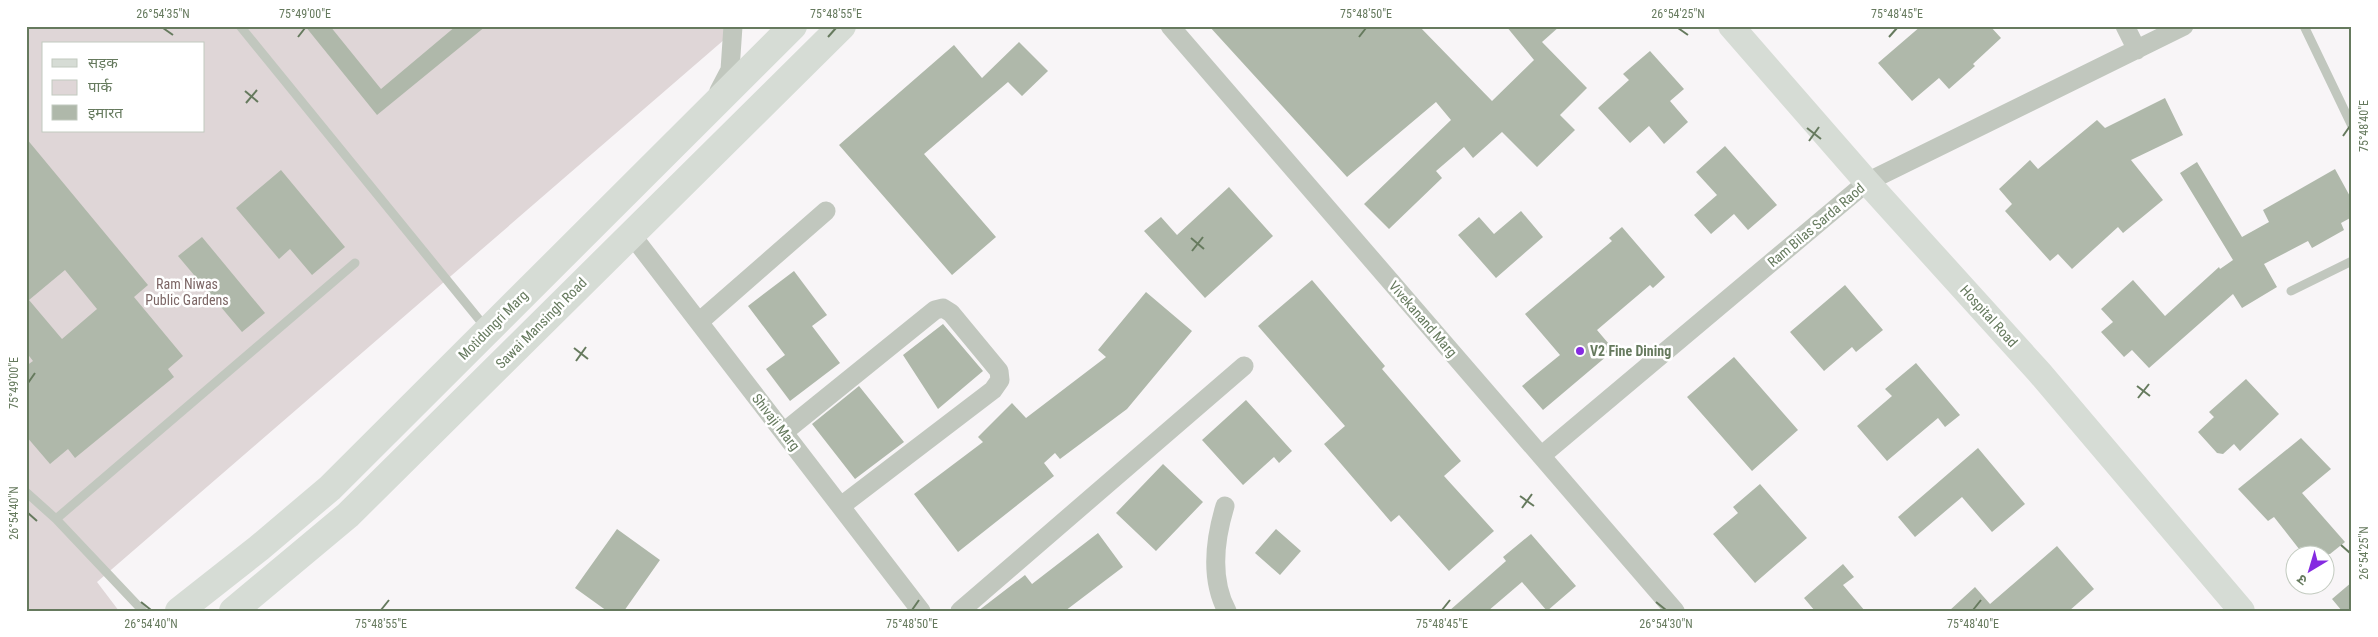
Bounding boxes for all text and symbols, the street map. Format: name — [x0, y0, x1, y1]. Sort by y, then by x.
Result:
text: 26°54'35"N — [136, 7, 190, 21]
text: 75°49'00"E — [279, 7, 331, 21]
text: 75°48'55"E — [810, 7, 862, 21]
text: 75°48'50"E — [1340, 7, 1392, 21]
text: 26°54'25"N — [1651, 7, 1705, 21]
text: 75°48'45"E — [1871, 7, 1923, 21]
legend — [42, 42, 205, 132]
text: सड़क — [88, 54, 118, 72]
text: पार्क — [88, 78, 112, 96]
text: 75°48'40"E — [2357, 100, 2371, 152]
text: इमारत — [88, 104, 123, 122]
street label: Ram Bilas Sarda Raod — [1764, 180, 1868, 270]
street label: Sawai Mansingh Road — [492, 274, 590, 372]
park label: Ram Niwas Public Gardens — [145, 276, 229, 308]
street label: Vivekanand Marg — [1386, 278, 1460, 360]
street label: Hospital Road — [1957, 282, 2021, 350]
street label: Motidungri Marg — [455, 287, 531, 363]
place label: V2 Fine Dining — [1590, 343, 1671, 359]
marker: V2 Fine Dining — [1574, 345, 1586, 357]
text: 75°49'00"E — [7, 357, 21, 409]
street label: Shivaji Marg — [749, 390, 803, 454]
text: 26°54'40"N — [7, 486, 21, 540]
text: 26°54'25"N — [2357, 526, 2371, 580]
north arrow — [2286, 544, 2336, 594]
text: उ — [2293, 571, 2310, 589]
text: 26°54'40"N — [124, 617, 178, 631]
text: 75°48'55"E — [355, 617, 407, 631]
text: 75°48'50"E — [886, 617, 938, 631]
text: 75°48'45"E — [1416, 617, 1468, 631]
text: 26°54'30"N — [1639, 617, 1693, 631]
text: 75°48'40"E — [1947, 617, 1999, 631]

